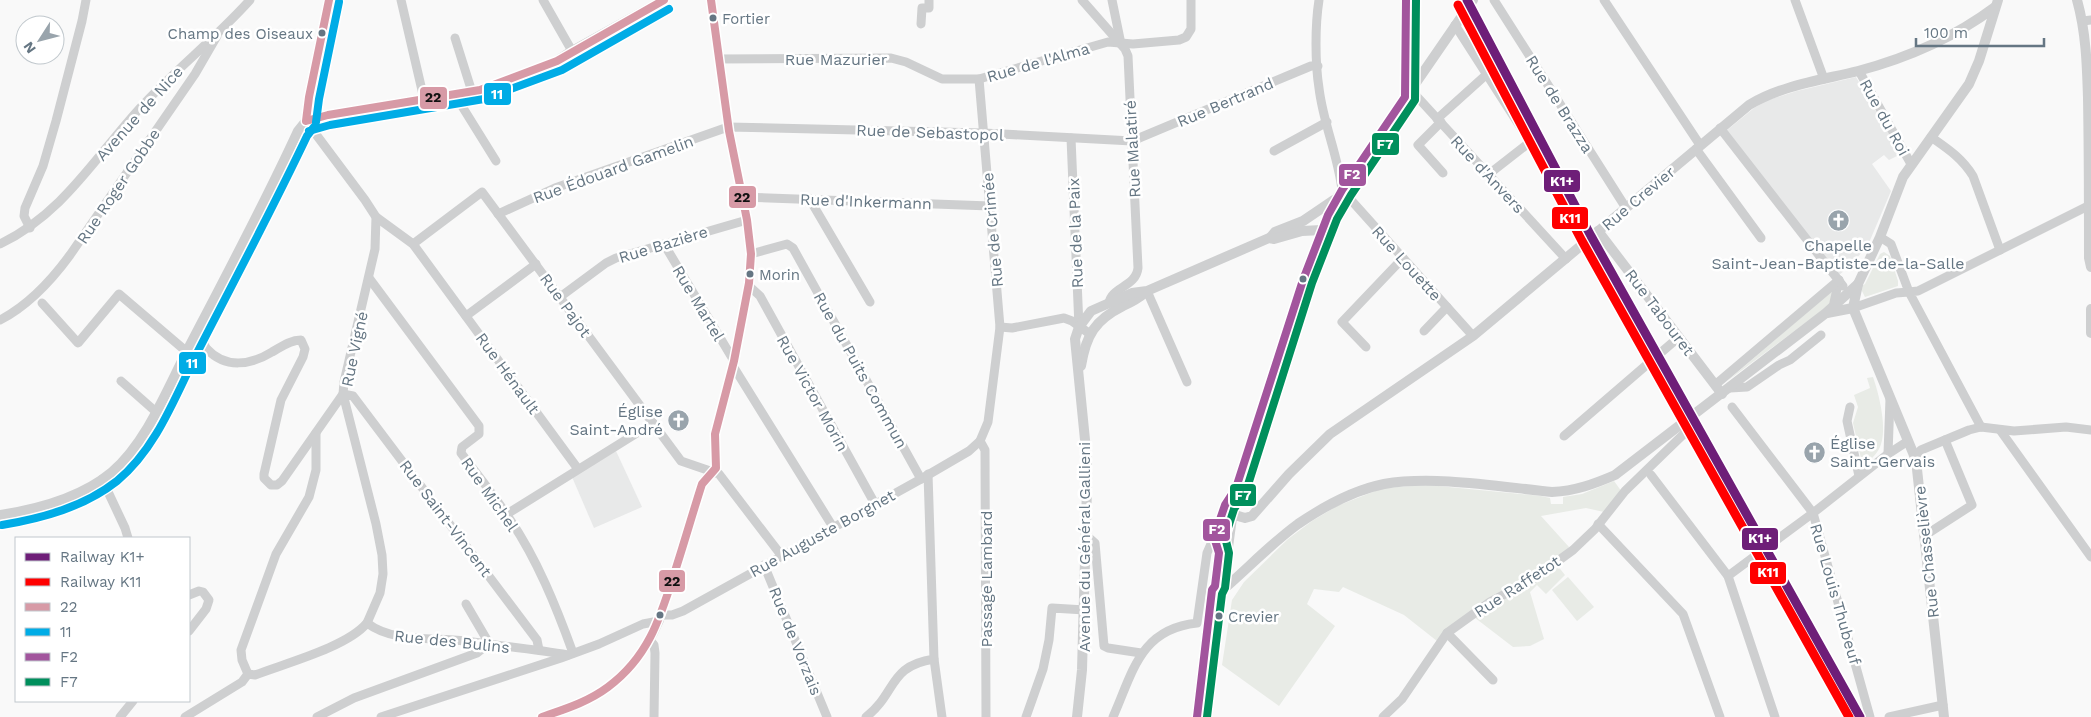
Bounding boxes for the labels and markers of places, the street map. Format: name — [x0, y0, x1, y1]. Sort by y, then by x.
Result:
place label: Fortier — [722, 10, 770, 28]
marker: Fortier — [708, 13, 718, 23]
place label: Champ des Oiseaux — [168, 25, 313, 43]
marker: Champ des Oiseaux — [317, 28, 327, 38]
church icon: Chapelle Saint-Jean-Baptiste-de-la-Salle — [1826, 209, 1850, 233]
place label: Chapelle Saint-Jean-Baptiste-de-la-Salle — [1711, 236, 1965, 273]
place label: Morin — [759, 266, 800, 284]
marker: Morin — [745, 269, 755, 279]
unlabelled marker — [1298, 274, 1308, 284]
place label: Église Saint-André — [569, 402, 663, 439]
church icon: Église Saint-André — [667, 408, 691, 432]
place label: Église Saint-Gervais — [1830, 434, 1935, 471]
church icon: Église Saint-Gervais — [1802, 440, 1826, 464]
place label: Crevier — [1228, 608, 1279, 626]
unlabelled marker — [655, 610, 665, 620]
marker: Crevier — [1214, 611, 1224, 621]

